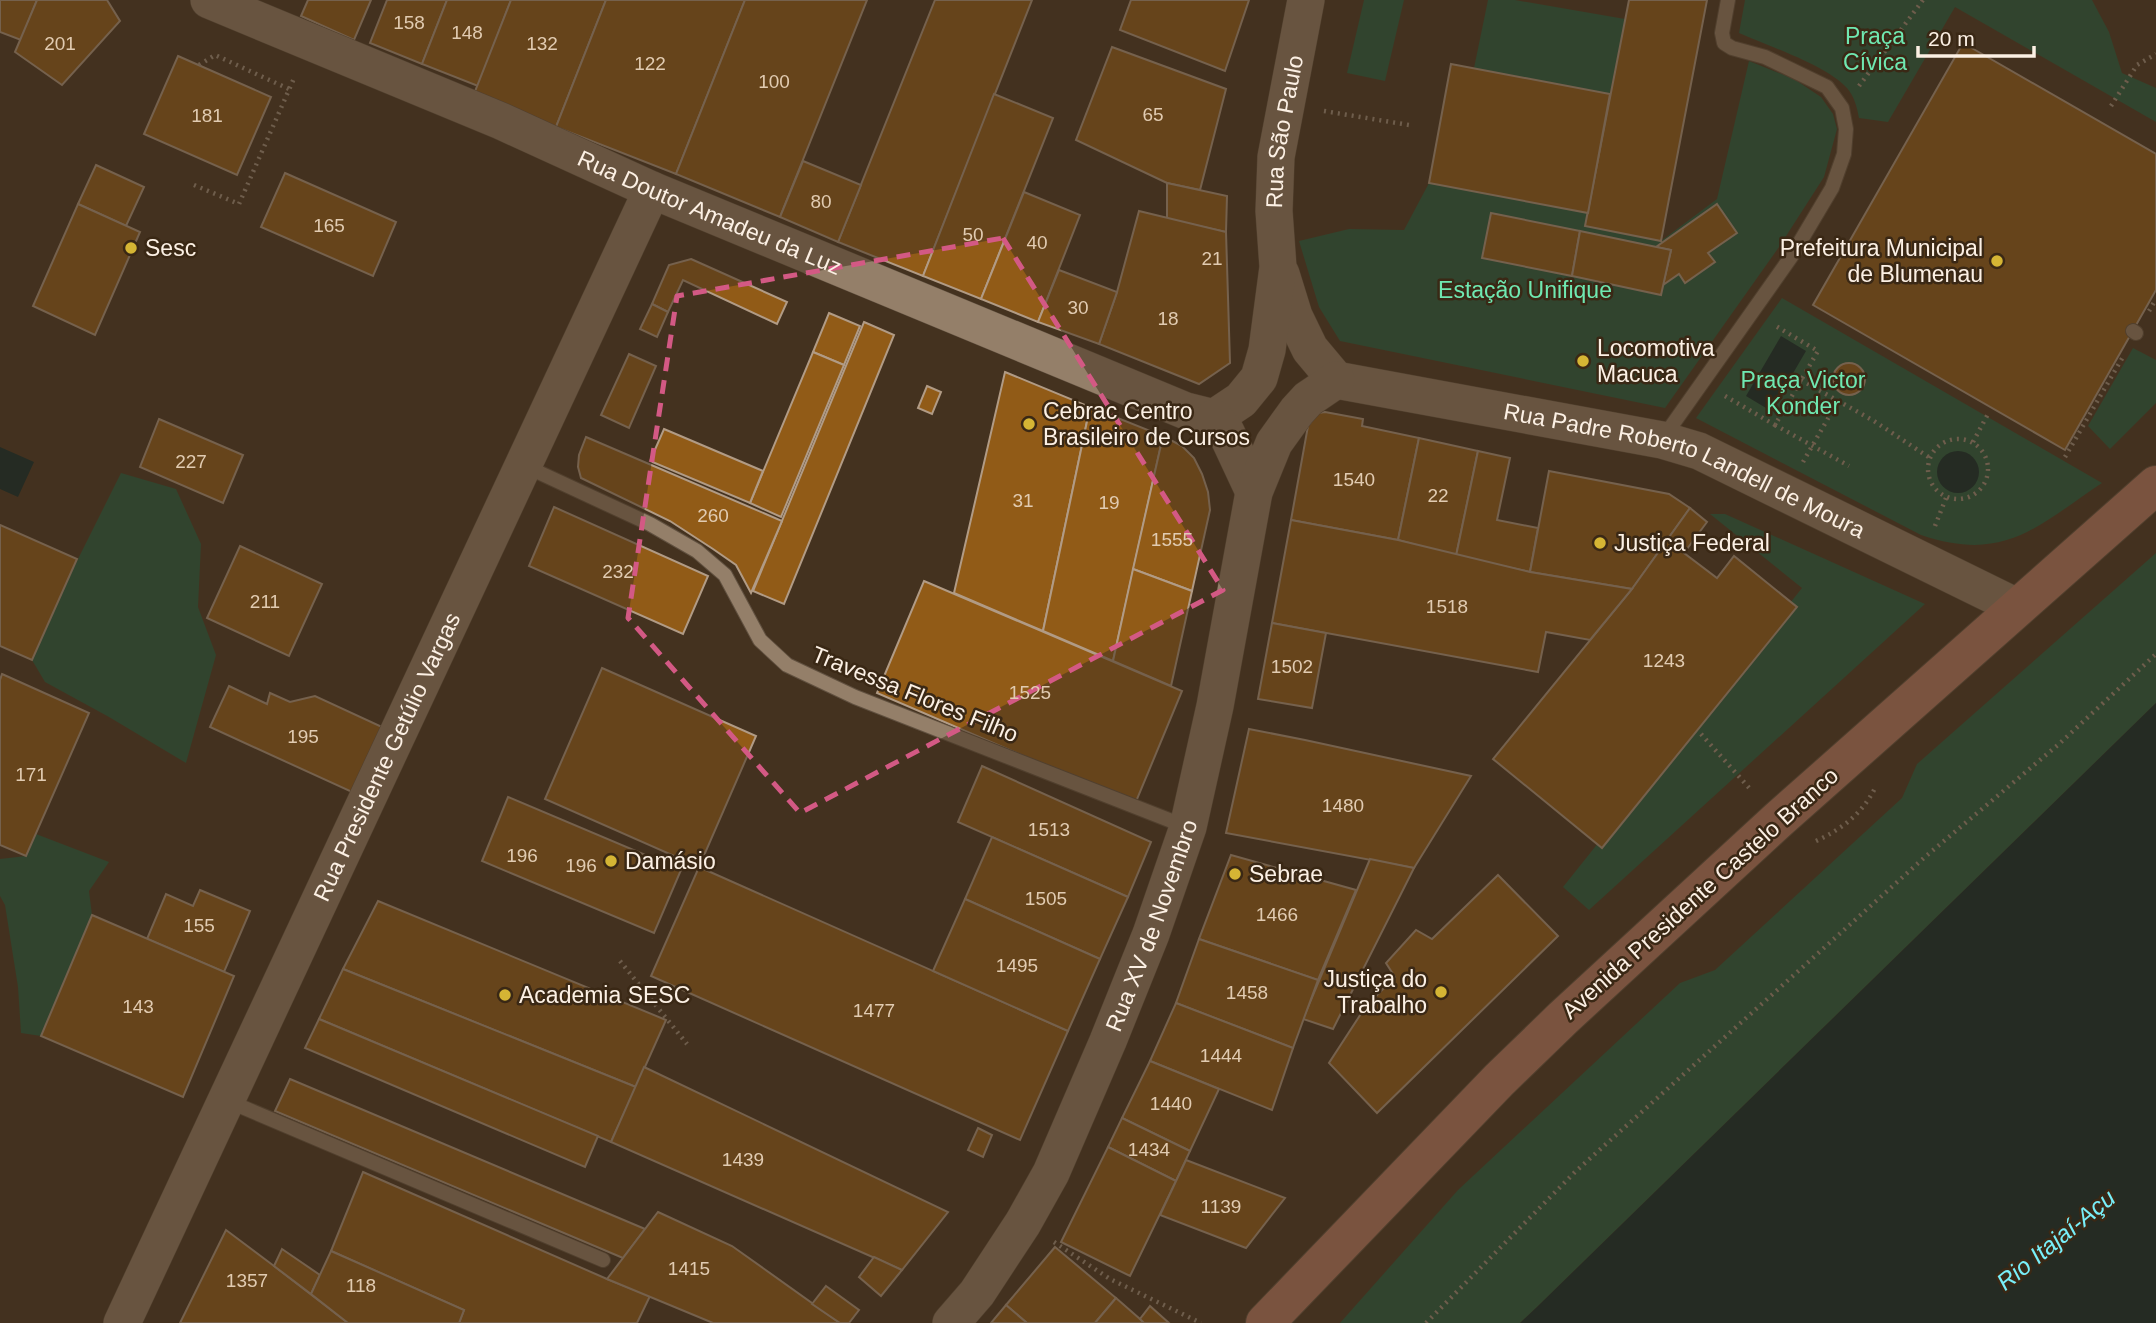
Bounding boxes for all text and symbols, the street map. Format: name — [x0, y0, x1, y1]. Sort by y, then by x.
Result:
house number: 158 — [393, 12, 425, 33]
scale bar — [1918, 14, 2034, 58]
house number: 148 — [451, 22, 483, 43]
park label: Praça Cívica — [1843, 23, 1907, 75]
text: 20 m — [1928, 27, 1975, 50]
house number: 201 — [44, 33, 76, 54]
house number: 132 — [526, 33, 558, 54]
house number: 122 — [634, 53, 666, 74]
street label: Rua São Paulo — [1261, 53, 1308, 209]
house number: 100 — [758, 71, 790, 92]
house number: 65 — [1142, 104, 1164, 125]
house number: 181 — [191, 105, 223, 126]
street label: Rua Doutor Amadeu da Luz — [574, 145, 845, 280]
house number: 80 — [810, 191, 832, 212]
house number: 165 — [313, 215, 345, 236]
house number: 50 — [962, 224, 984, 245]
house number: 40 — [1026, 232, 1048, 253]
place label: Sesc — [145, 235, 196, 261]
place label: Prefeitura Municipal de Blumenau — [1780, 235, 1983, 287]
marker: Sesc — [123, 240, 139, 256]
house number: 21 — [1201, 248, 1223, 269]
marker: Prefeitura Municipal de Blumenau — [1989, 253, 2005, 269]
park label: Estação Unifique — [1438, 277, 1612, 303]
house number: 30 — [1067, 297, 1089, 318]
house number: 18 — [1157, 308, 1179, 329]
place label: Locomotiva Macuca — [1597, 335, 1715, 387]
marker: Locomotiva Macuca — [1575, 353, 1591, 369]
park label: Praça Victor Konder — [1741, 367, 1866, 419]
place label: Cebrac Centro Brasileiro de Cursos — [1043, 398, 1250, 450]
street label: Rua Padre Roberto Landell de Moura — [1502, 398, 1869, 543]
marker: Cebrac Centro Brasileiro de Cursos — [1021, 416, 1037, 432]
house number: 227 — [175, 451, 207, 472]
house number: 1540 — [1333, 469, 1375, 490]
house number: 22 — [1427, 485, 1449, 506]
house number: 31 — [1012, 490, 1034, 511]
house number: 19 — [1098, 492, 1120, 513]
house number: 260 — [697, 505, 729, 526]
house number: 1555 — [1151, 529, 1193, 550]
place label: Justiça Federal — [1614, 530, 1770, 556]
marker: Justiça Federal — [1592, 535, 1608, 551]
house number: 232 — [602, 561, 634, 582]
house number: 211 — [250, 591, 280, 612]
house number: 1518 — [1426, 596, 1468, 617]
street label: Rua Presidente Getúlio Vargas — [308, 608, 465, 905]
street label: Travessa Flores Filho — [808, 641, 1022, 747]
house number: 1243 — [1643, 650, 1685, 671]
house number: 1502 — [1271, 656, 1313, 677]
house number: 1525 — [1009, 682, 1051, 703]
house number: 195 — [287, 726, 319, 747]
street label: Avenida Presidente Castelo Branco — [1557, 762, 1843, 1024]
house number: 171 — [15, 764, 47, 785]
house number: 1480 — [1322, 795, 1364, 816]
street label: Rua XV de Novembro — [1100, 818, 1202, 1035]
house number: 1513 — [1028, 819, 1070, 840]
house number: 196 — [506, 845, 538, 866]
place label: Damásio — [625, 848, 716, 874]
marker: Damásio — [603, 853, 619, 869]
house number: 196 — [565, 855, 597, 876]
place label: Sebrae — [1249, 861, 1323, 887]
marker: Sebrae — [1227, 866, 1243, 882]
house number: 1505 — [1025, 888, 1067, 909]
house number: 1466 — [1256, 904, 1298, 925]
house number: 155 — [183, 915, 215, 936]
house number: 1495 — [996, 955, 1038, 976]
place label: Justiça do Trabalho — [1323, 966, 1427, 1018]
place label: Academia SESC — [519, 982, 690, 1008]
house number: 1458 — [1226, 982, 1268, 1003]
marker: Justiça do Trabalho — [1433, 984, 1449, 1000]
marker: Academia SESC — [497, 987, 513, 1003]
house number: 143 — [122, 996, 154, 1017]
house number: 1477 — [853, 1000, 895, 1021]
house number: 1444 — [1200, 1045, 1243, 1066]
house number: 1440 — [1150, 1093, 1192, 1114]
house number: 1434 — [1128, 1139, 1171, 1160]
house number: 1439 — [722, 1149, 764, 1170]
water label: Rio Itajaí-Açu — [1991, 1184, 2120, 1295]
house number: 1139 — [1201, 1196, 1241, 1217]
house number: 1415 — [668, 1258, 710, 1279]
house number: 1357 — [226, 1270, 268, 1291]
house number: 118 — [346, 1275, 376, 1296]

